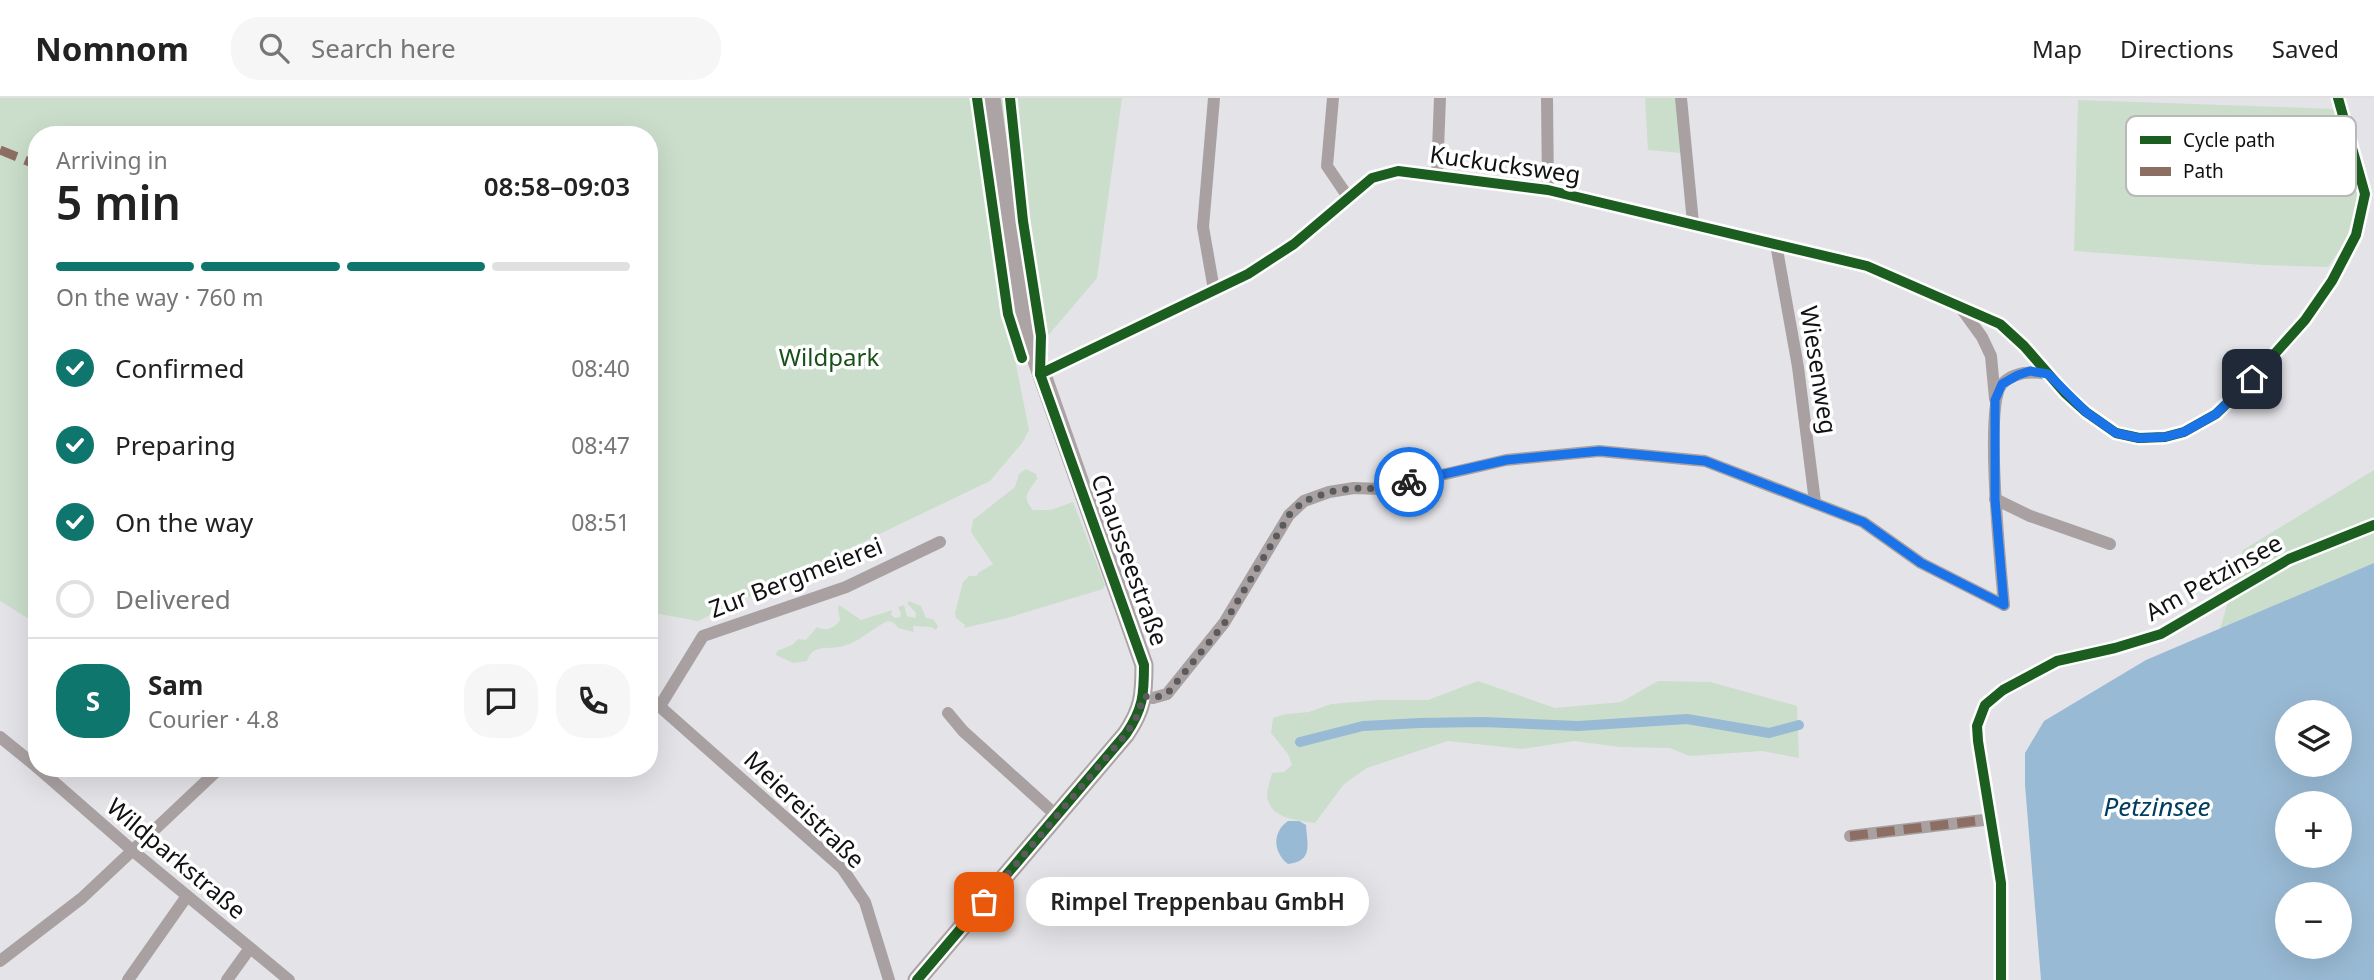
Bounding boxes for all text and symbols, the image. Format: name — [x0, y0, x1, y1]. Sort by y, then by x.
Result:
search box — [231, 17, 721, 80]
text: Nomnom — [35, 26, 189, 71]
icon: search — [255, 29, 293, 67]
text: Search here — [311, 30, 456, 66]
text: Map — [2032, 32, 2082, 65]
text: Directions — [2120, 32, 2234, 65]
text: Saved — [2272, 32, 2339, 65]
legend — [2126, 116, 2356, 196]
text: Cycle path — [2183, 127, 2275, 153]
street label: Kuckucksweg — [1428, 137, 1583, 190]
text: Arriving in — [56, 144, 168, 176]
text: Path — [2183, 158, 2224, 184]
text: 08:58–09:03 — [484, 168, 630, 204]
text: 5 min — [56, 171, 181, 233]
text: On the way · 760 m — [56, 281, 263, 313]
street label: Wiesenweg — [1793, 303, 1846, 436]
park label: Wildpark — [779, 340, 879, 373]
icon: check — [56, 349, 94, 387]
pin — [2222, 349, 2282, 409]
text: Confirmed — [115, 350, 245, 386]
text: 08:40 — [571, 352, 630, 384]
icon: home — [2233, 360, 2271, 398]
icon: check — [56, 426, 94, 464]
text: Preparing — [115, 427, 236, 463]
text: 08:47 — [571, 429, 630, 461]
courier — [1374, 447, 1444, 517]
icon: bike — [1390, 463, 1428, 501]
street label: Chausseestraße — [1084, 469, 1177, 650]
icon: check — [56, 503, 94, 541]
text: On the way — [115, 504, 253, 540]
text: 08:51 — [571, 506, 630, 538]
street label: Am Petzinsee — [2139, 526, 2288, 628]
street label: Zur Bergmeierei — [704, 528, 887, 625]
text: Delivered — [115, 581, 231, 617]
button: chat — [464, 664, 538, 738]
button: phone — [556, 664, 630, 738]
text: Sam — [148, 667, 203, 703]
text: S — [86, 683, 100, 719]
map controls — [2275, 700, 2352, 959]
button: layers — [2275, 700, 2352, 777]
text: Courier · 4.8 — [148, 703, 279, 735]
street label: Meiereistraße — [737, 743, 873, 875]
water label: Petzinsee — [2104, 788, 2210, 824]
street label: Wildparkstraße — [100, 790, 254, 926]
button: + — [2275, 791, 2352, 868]
pin — [954, 872, 1014, 932]
callout: Rimpel Treppenbau GmbH — [1026, 878, 1369, 926]
button: − — [2275, 882, 2352, 959]
icon: bag — [965, 883, 1003, 921]
text: Rimpel Treppenbau GmbH — [1050, 885, 1345, 917]

